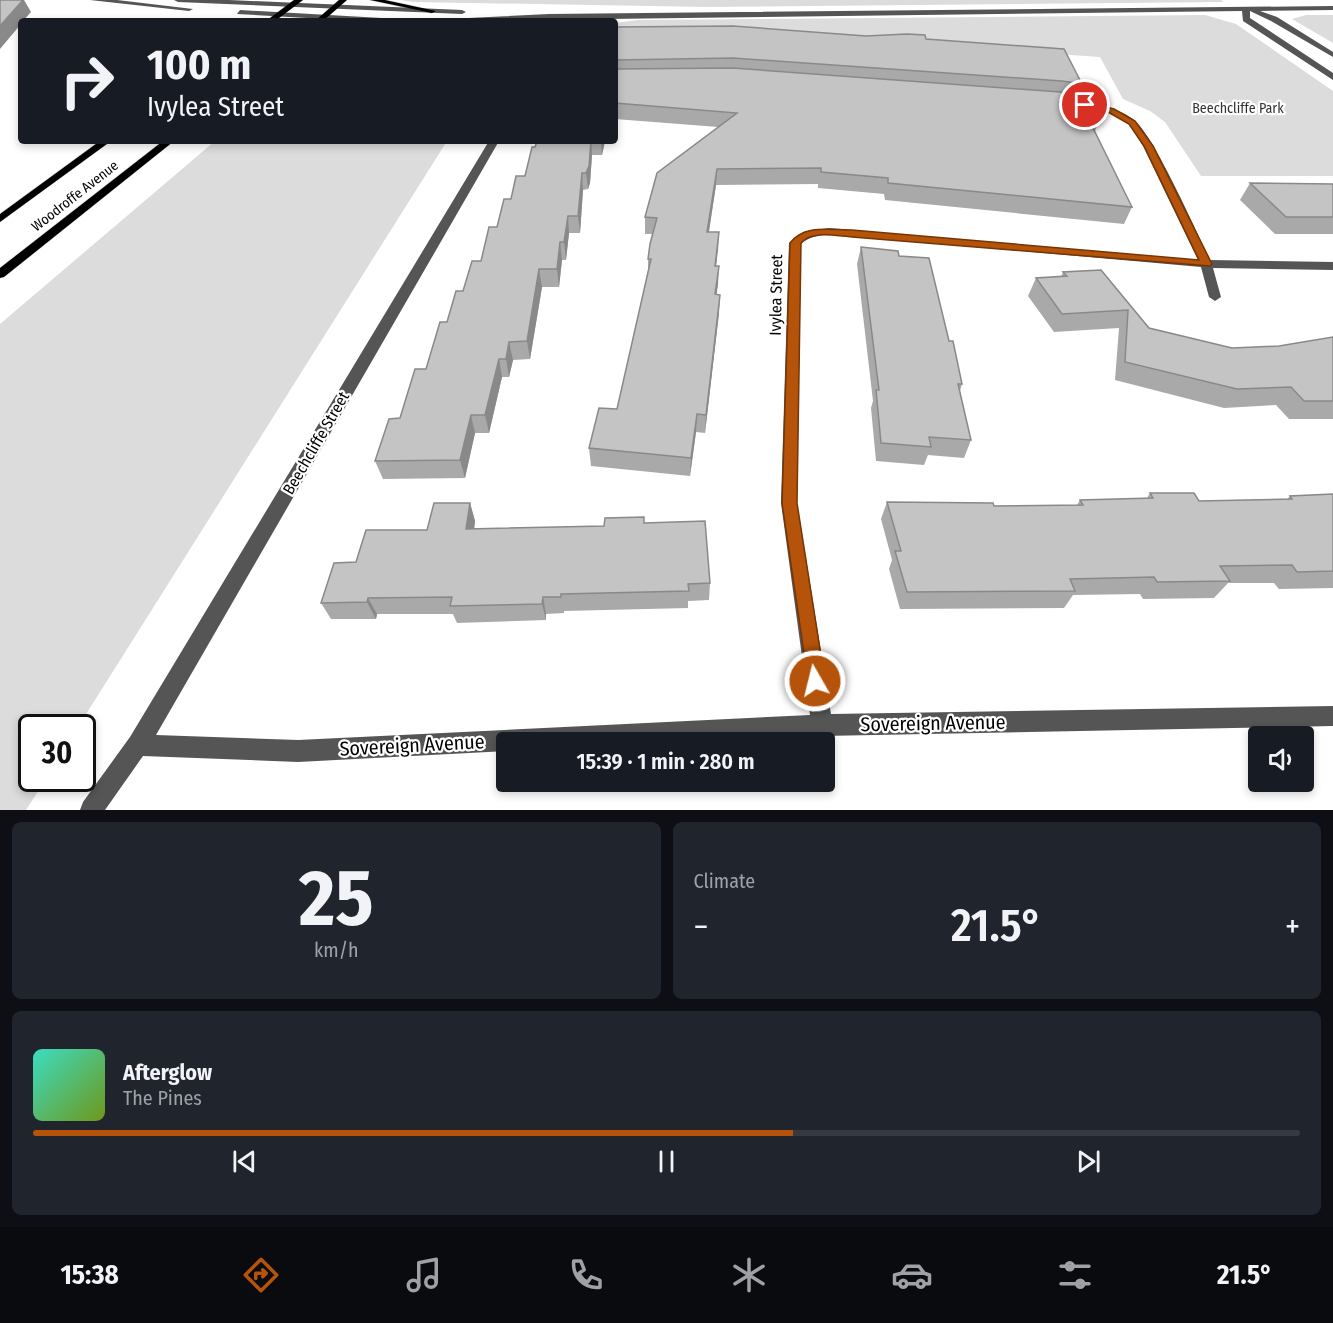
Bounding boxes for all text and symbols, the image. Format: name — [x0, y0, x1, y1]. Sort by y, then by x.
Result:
text: 100 m — [147, 40, 251, 90]
icon: right — [48, 42, 126, 120]
pin — [1059, 79, 1110, 130]
icon: arrive — [1068, 88, 1101, 121]
text: Ivylea Street — [147, 91, 284, 123]
park label: Beechcliffe Park — [1192, 100, 1284, 117]
street label: Woodroffe Avenue — [28, 157, 122, 235]
street label: Ivylea Street — [766, 253, 786, 336]
street label: Beechcliffe Street — [279, 388, 354, 498]
position arrow — [783, 649, 847, 713]
street label: Sovereign Avenue — [860, 710, 1006, 736]
speed limit sign: 30 — [18, 714, 96, 792]
map controls — [1248, 726, 1314, 792]
button: sound — [1248, 726, 1314, 792]
street label: Sovereign Avenue — [339, 729, 485, 761]
text: 15:39 · 1 min · 280 m — [576, 748, 755, 775]
text: 25 — [299, 852, 373, 946]
text: Climate — [694, 869, 755, 893]
text: 21.5° — [951, 899, 1042, 953]
text: − — [694, 907, 708, 947]
text: + — [1285, 907, 1300, 947]
text: km/h — [314, 938, 359, 962]
text: Afterglow — [123, 1059, 212, 1086]
text: The Pines — [123, 1086, 202, 1110]
icon: previous — [228, 1145, 261, 1178]
icon: pause — [650, 1145, 683, 1178]
icon: next — [1072, 1145, 1105, 1178]
icon: directions — [240, 1254, 282, 1296]
icon: music — [403, 1254, 445, 1296]
icon: phone — [565, 1254, 607, 1296]
icon: climate — [728, 1254, 770, 1296]
icon: car — [891, 1254, 933, 1296]
icon: filters — [1054, 1254, 1096, 1296]
text: 15:38 — [60, 1259, 119, 1291]
text: 21.5° — [1217, 1259, 1273, 1291]

